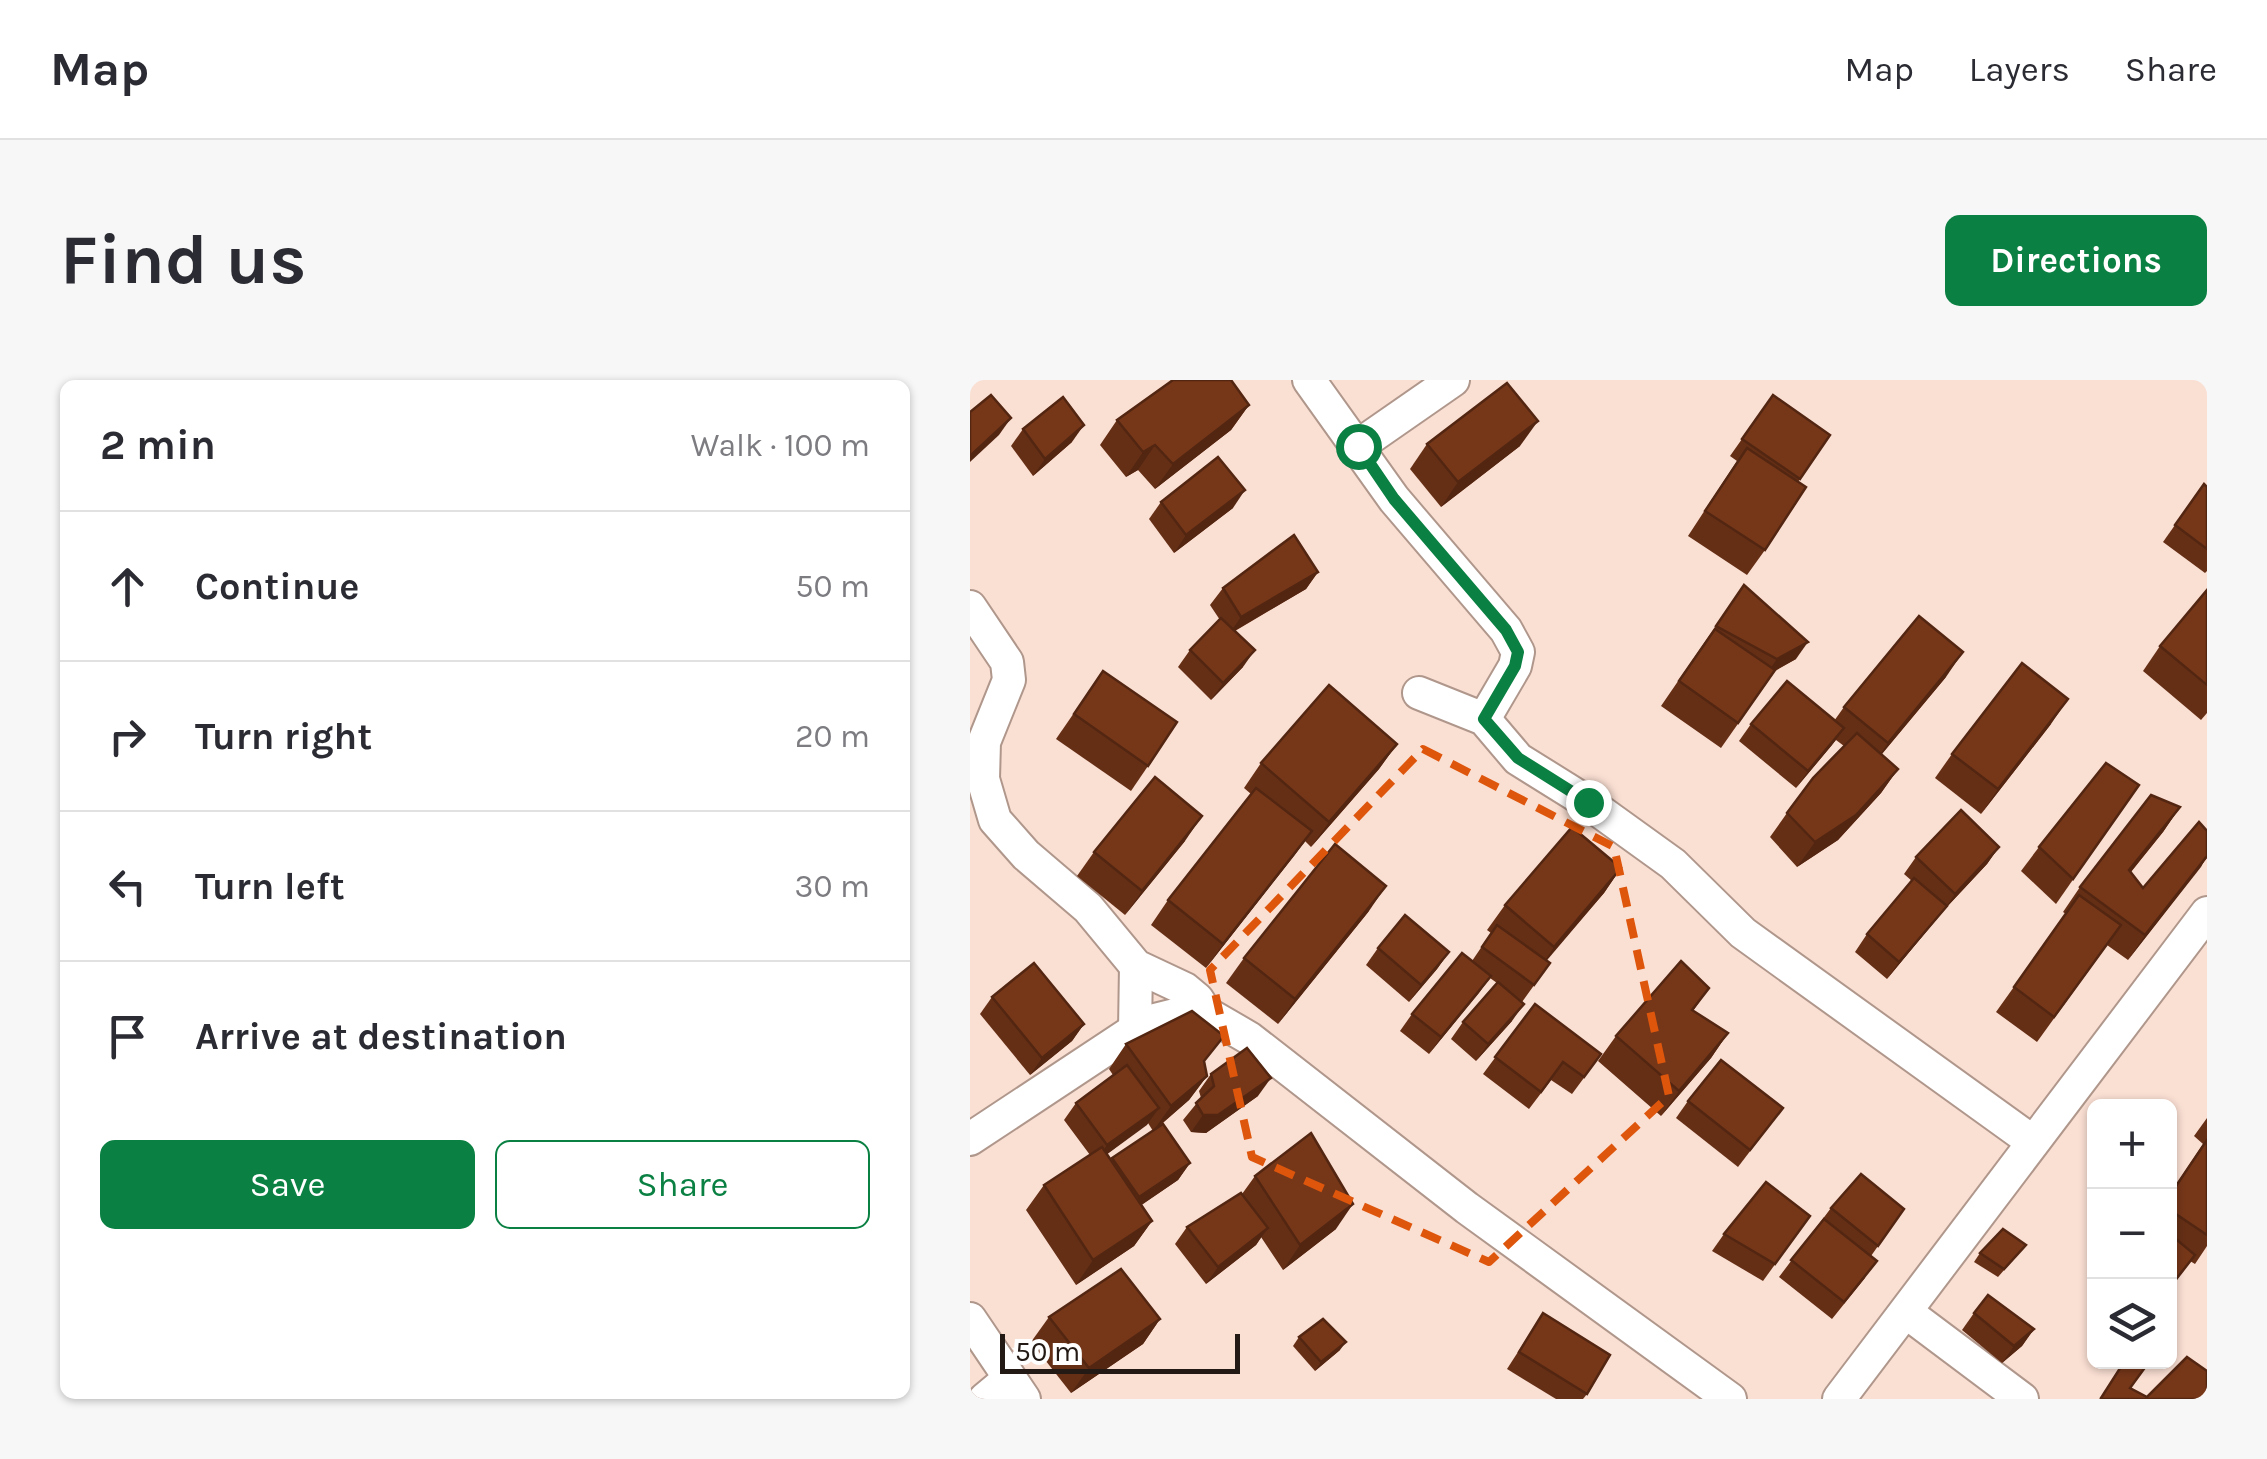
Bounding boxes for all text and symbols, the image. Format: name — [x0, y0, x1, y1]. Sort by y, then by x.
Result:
text: Map — [50, 41, 149, 97]
text: Map — [1844, 49, 1914, 90]
text: Layers — [1969, 49, 2070, 90]
text: Share — [2125, 49, 2217, 90]
button: Directions — [1945, 215, 2207, 306]
text: Find us — [60, 219, 306, 301]
text: 2 min — [100, 420, 216, 470]
route start — [1336, 424, 1382, 470]
text: Walk · 100 m — [691, 427, 870, 464]
icon: ahead — [100, 559, 155, 614]
text: Continue — [195, 564, 359, 609]
text: 50 m — [795, 568, 870, 605]
icon: right — [100, 709, 155, 764]
text: Turn right — [195, 714, 372, 759]
text: 20 m — [795, 718, 870, 755]
route end — [1566, 780, 1612, 826]
icon: left — [100, 859, 155, 914]
text: Turn left — [195, 864, 345, 909]
text: 30 m — [795, 868, 870, 905]
icon: arrive — [100, 1009, 155, 1064]
text: Arrive at destination — [195, 1014, 567, 1059]
map controls — [2087, 1099, 2177, 1369]
button: + — [2087, 1099, 2177, 1189]
button: Save — [100, 1140, 475, 1229]
button: Share — [495, 1140, 870, 1229]
button: − — [2087, 1189, 2177, 1279]
button: layers — [2087, 1279, 2177, 1369]
scale bar — [1000, 1329, 1240, 1374]
text: 50 m — [1015, 1335, 1080, 1368]

